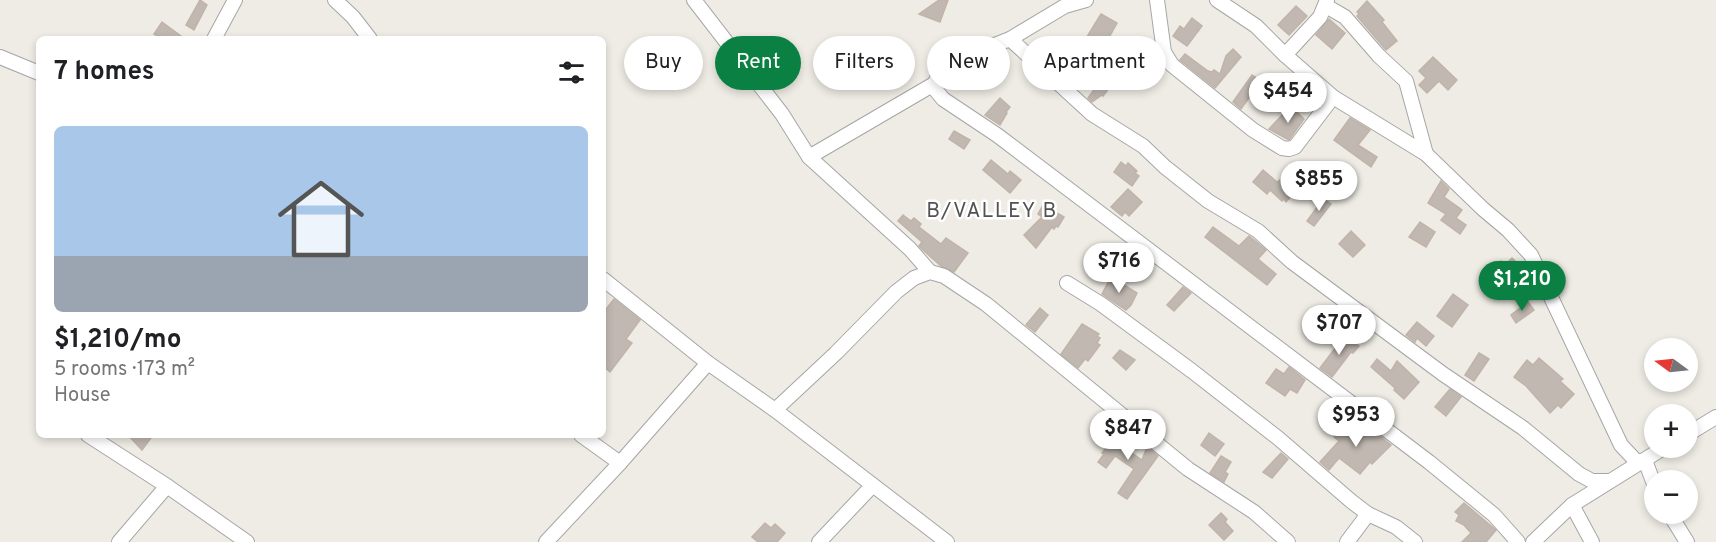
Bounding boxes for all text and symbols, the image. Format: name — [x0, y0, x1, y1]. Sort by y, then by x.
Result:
chip: Buy — [624, 36, 703, 90]
chip: Rent — [715, 36, 801, 90]
chip: Filters — [813, 36, 915, 90]
chip: New — [927, 36, 1010, 90]
chip: Apartment — [1022, 36, 1166, 90]
text: 7 homes — [54, 56, 154, 89]
icon: filters — [555, 56, 588, 89]
pin: $454 — [1252, 73, 1324, 124]
text: $454 — [1263, 79, 1313, 105]
pin: $855 — [1283, 161, 1355, 212]
icon: home — [267, 165, 375, 273]
text: $855 — [1294, 167, 1344, 193]
district label: B/VALLEY B — [926, 198, 1058, 225]
pin: $716 — [1083, 243, 1155, 294]
text: $716 — [1097, 249, 1141, 275]
pin: $1,210 — [1473, 261, 1571, 312]
text: $1,210 — [1493, 267, 1551, 293]
pin: $707 — [1303, 305, 1375, 356]
text: $707 — [1316, 311, 1362, 337]
text: $1,210/mo — [54, 324, 182, 357]
north arrow — [1644, 338, 1698, 392]
map controls — [1644, 338, 1698, 524]
text: 5 rooms · 173 m² — [54, 357, 195, 383]
text: House — [54, 383, 110, 409]
pin: $953 — [1320, 397, 1392, 448]
text: $953 — [1332, 403, 1380, 429]
button: + — [1644, 404, 1698, 458]
pin: $847 — [1092, 410, 1164, 461]
text: $847 — [1104, 416, 1152, 442]
button: − — [1644, 470, 1698, 524]

